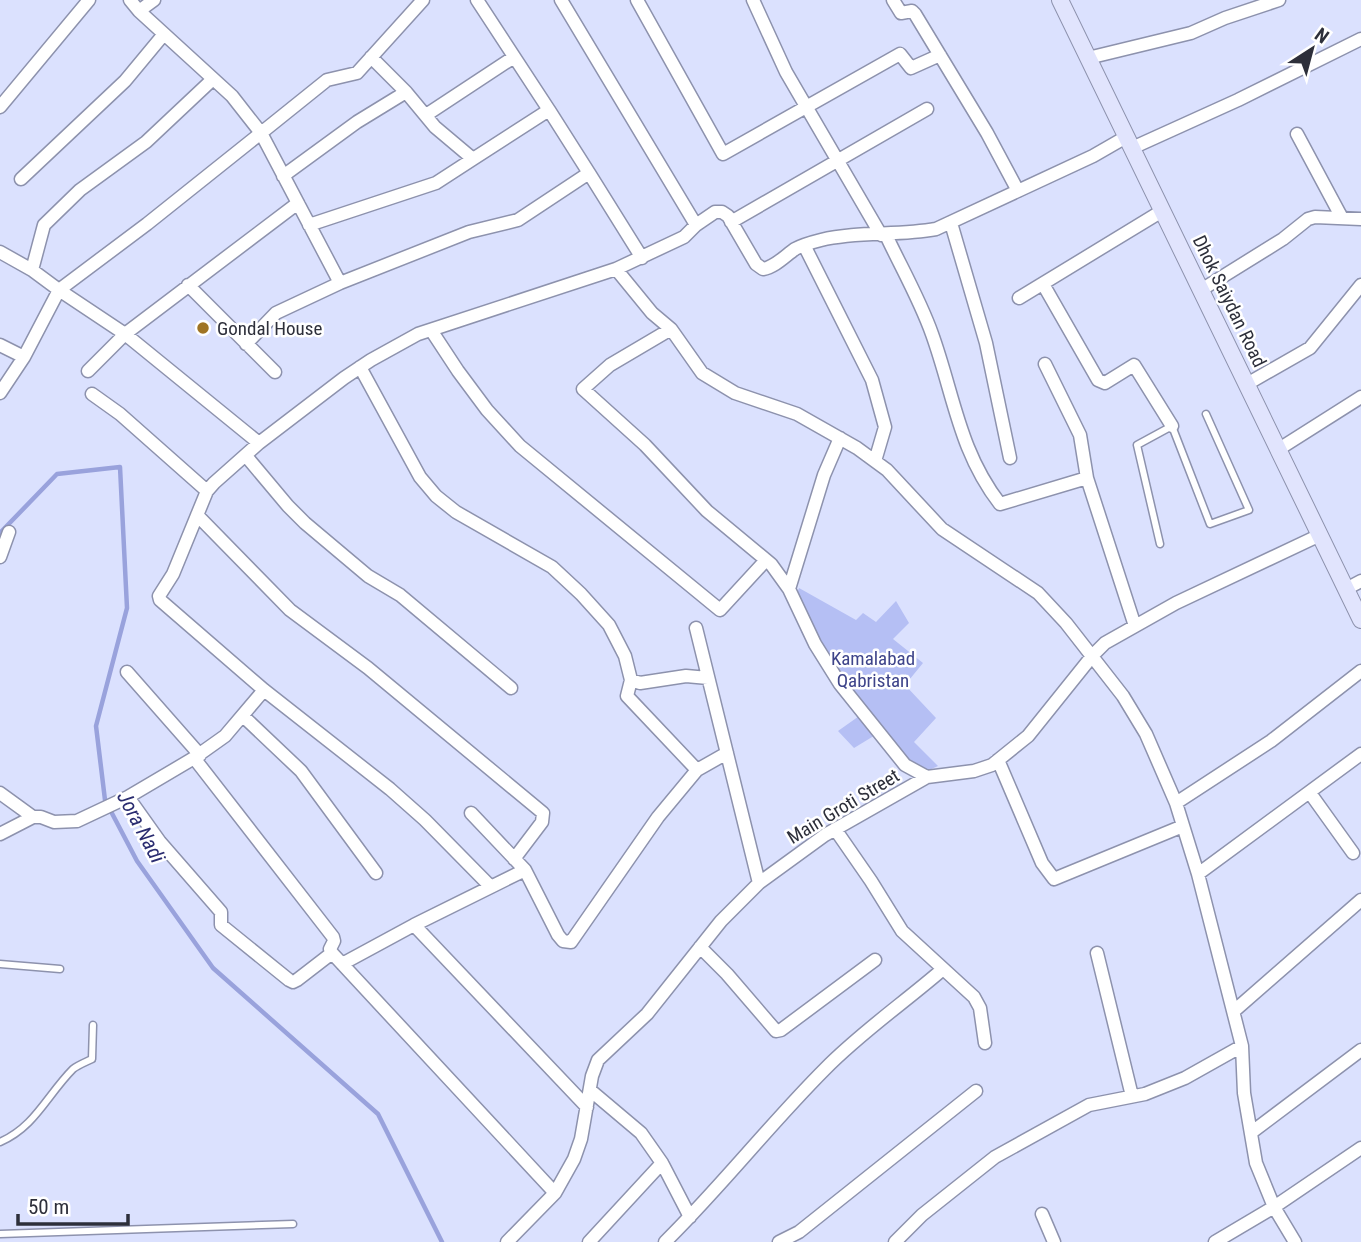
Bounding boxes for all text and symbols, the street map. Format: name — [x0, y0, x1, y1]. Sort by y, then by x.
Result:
north arrow — [1277, 14, 1347, 84]
text: N — [1310, 23, 1333, 48]
street label: Dhok Saiydan Road — [1188, 232, 1271, 371]
place label: Gondal House — [217, 317, 322, 340]
marker: Gondal House — [195, 320, 211, 336]
park label: Kamalabad Qabristan — [831, 647, 915, 692]
street label: Main Groti Street — [783, 764, 903, 849]
water label: Jora Nadi — [112, 787, 170, 867]
scale bar — [18, 1182, 128, 1226]
text: 50 m — [28, 1195, 69, 1219]

